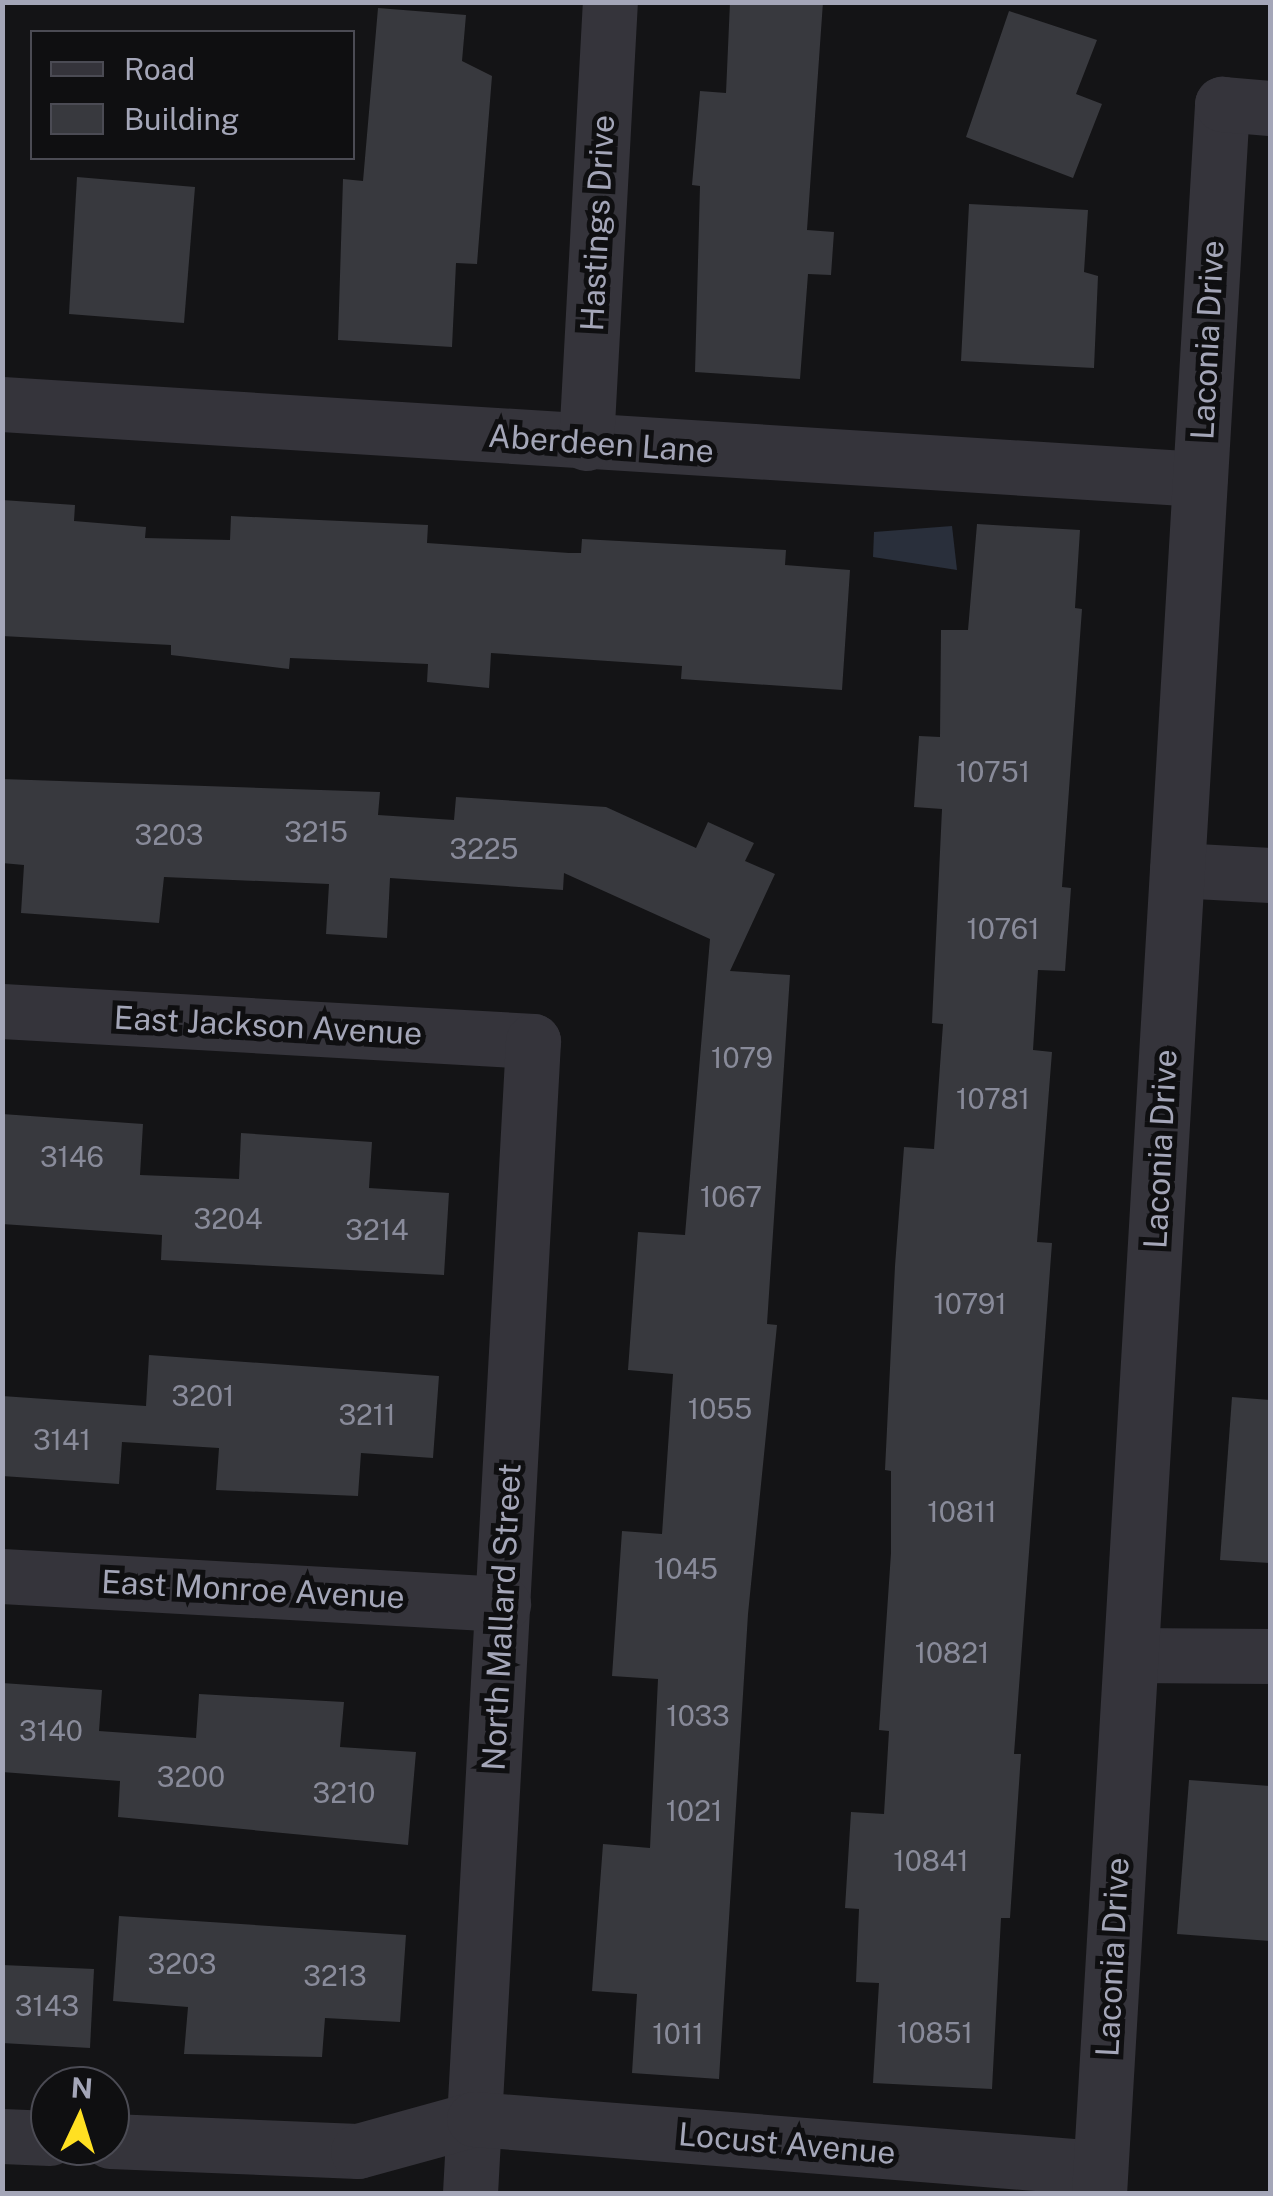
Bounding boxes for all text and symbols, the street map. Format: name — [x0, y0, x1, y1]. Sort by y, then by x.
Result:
legend — [30, 30, 355, 160]
text: Road — [124, 51, 195, 87]
text: Building — [124, 101, 239, 137]
street label: Hastings Drive — [573, 114, 623, 332]
street label: Laconia Drive — [1184, 239, 1232, 441]
street label: Aberdeen Lane — [487, 417, 715, 471]
house number: 10751 — [956, 755, 1030, 789]
house number: 3215 — [284, 815, 348, 849]
house number: 3203 — [135, 818, 203, 852]
house number: 3225 — [450, 832, 518, 866]
house number: 10761 — [966, 912, 1040, 946]
street label: East Jackson Avenue — [113, 999, 423, 1053]
house number: 1079 — [711, 1041, 773, 1075]
street label: Laconia Drive — [1137, 1048, 1185, 1250]
house number: 10781 — [956, 1082, 1030, 1116]
house number: 3146 — [40, 1140, 104, 1174]
house number: 1067 — [700, 1180, 762, 1214]
house number: 3204 — [193, 1202, 263, 1236]
house number: 3214 — [345, 1213, 409, 1247]
house number: 10791 — [933, 1287, 1007, 1321]
house number: 3201 — [172, 1379, 234, 1413]
house number: 1055 — [688, 1392, 752, 1426]
house number: 3211 — [338, 1398, 396, 1432]
house number: 3141 — [33, 1423, 91, 1457]
street label: North Mallard Street — [475, 1462, 529, 1772]
house number: 10811 — [927, 1495, 997, 1529]
house number: 1045 — [654, 1552, 718, 1586]
street label: East Monroe Avenue — [100, 1563, 406, 1617]
house number: 10821 — [915, 1636, 989, 1670]
house number: 1033 — [666, 1699, 730, 1733]
house number: 3140 — [19, 1714, 83, 1748]
house number: 3200 — [157, 1760, 225, 1794]
house number: 3210 — [313, 1776, 375, 1810]
house number: 1021 — [666, 1794, 722, 1828]
house number: 10841 — [893, 1844, 969, 1878]
street label: Laconia Drive — [1089, 1856, 1137, 2058]
house number: 3203 — [148, 1947, 216, 1981]
house number: 3213 — [303, 1959, 367, 1993]
house number: 3143 — [15, 1989, 79, 2023]
house number: 10851 — [897, 2016, 973, 2050]
house number: 1011 — [652, 2017, 704, 2051]
north arrow — [30, 2066, 130, 2166]
text: N — [70, 2070, 94, 2105]
street label: Locust Avenue — [677, 2115, 897, 2173]

